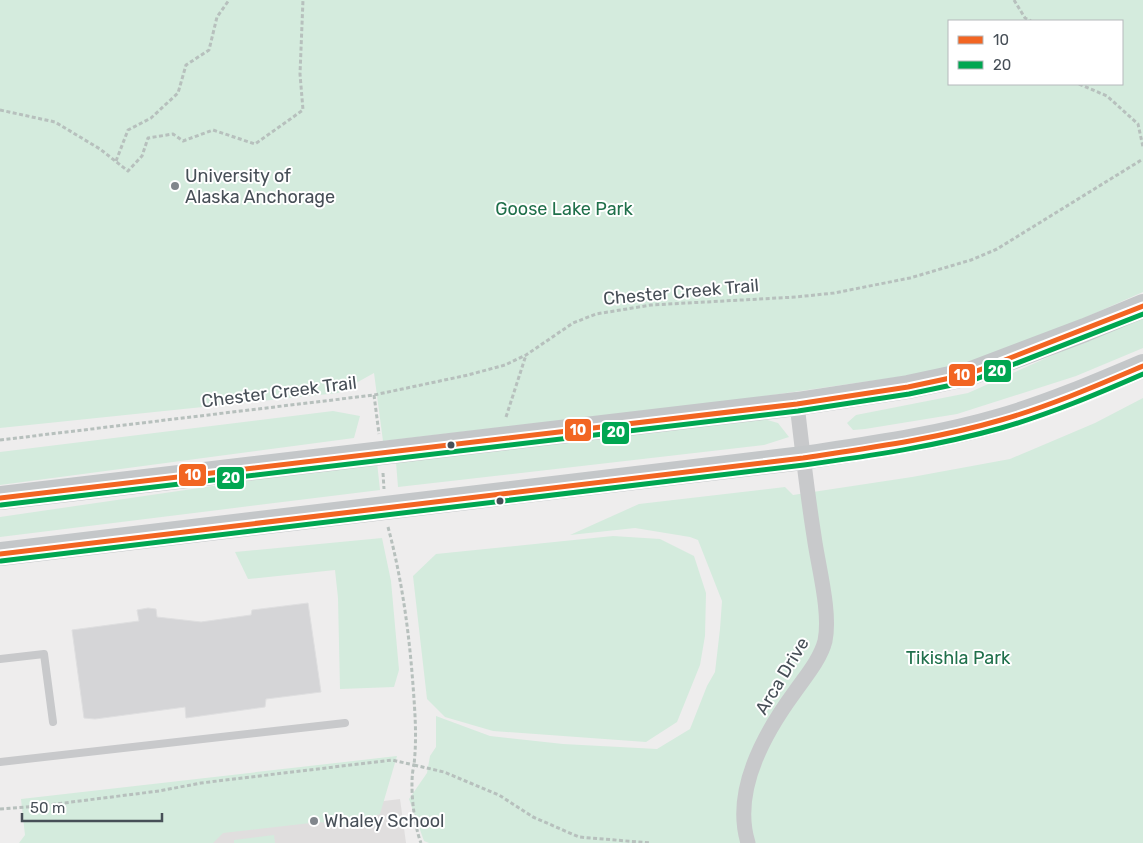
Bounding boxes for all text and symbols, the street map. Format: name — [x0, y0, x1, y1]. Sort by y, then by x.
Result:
legend — [948, 20, 1123, 85]
text: 10 — [993, 31, 1009, 49]
text: 20 — [993, 56, 1011, 74]
place label: University of Alaska Anchorage — [185, 165, 335, 208]
marker: University of Alaska Anchorage — [169, 180, 181, 192]
park label: Goose Lake Park — [495, 198, 633, 220]
street label: Chester Creek Trail — [602, 274, 760, 310]
line badge: 20 — [983, 359, 1012, 383]
line badge: 10 — [948, 363, 976, 387]
text: 20 — [988, 363, 1006, 380]
text: 10 — [954, 367, 970, 384]
street label: Chester Creek Trail — [200, 372, 358, 412]
line badge: 10 — [564, 418, 592, 442]
line badge: 20 — [601, 421, 630, 445]
text: 10 — [570, 422, 586, 439]
text: 20 — [607, 424, 625, 441]
unlabelled marker — [446, 440, 456, 450]
line badge: 10 — [178, 463, 207, 487]
line badge: 20 — [216, 466, 245, 490]
text: 10 — [185, 467, 201, 484]
text: 20 — [222, 470, 240, 487]
unlabelled marker — [495, 496, 505, 506]
street label: Arca Drive — [750, 633, 814, 719]
park label: Tikishla Park — [906, 647, 1011, 669]
scale bar — [22, 790, 162, 822]
text: 50 m — [30, 799, 65, 817]
place label: Whaley School — [324, 810, 444, 832]
marker: Whaley School — [308, 815, 320, 827]

